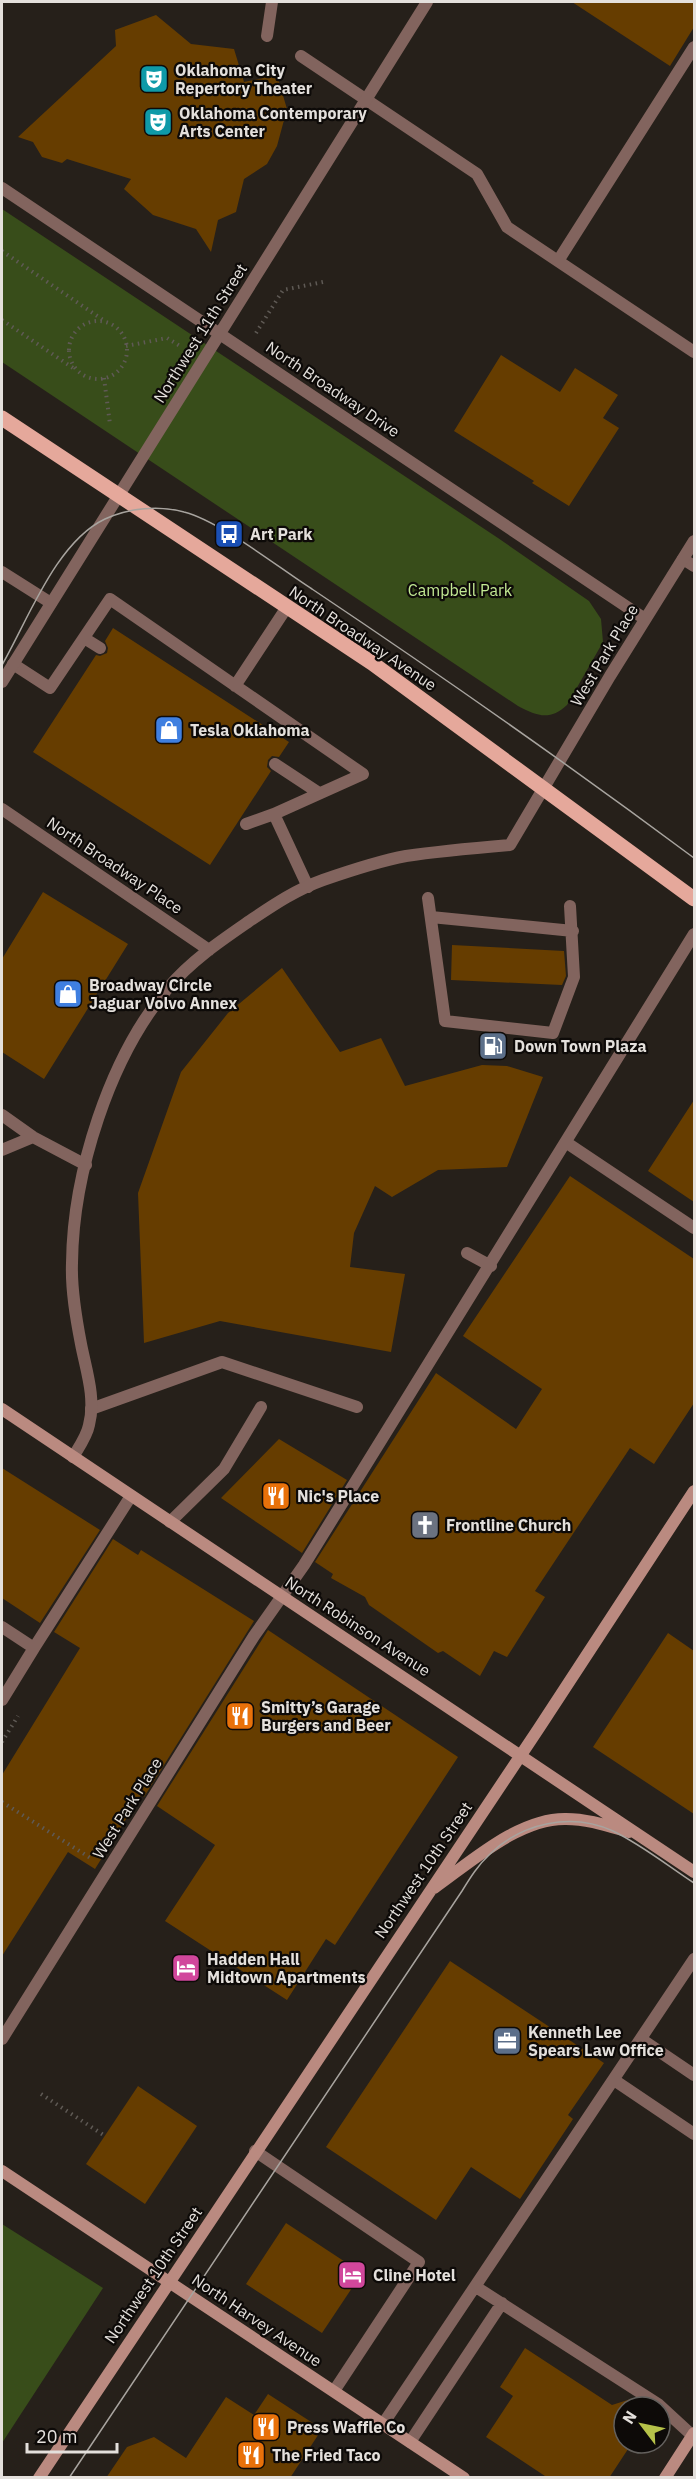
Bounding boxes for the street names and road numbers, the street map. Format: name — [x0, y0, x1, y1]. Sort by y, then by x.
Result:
street label: Northwest 11th Street — [149, 260, 251, 406]
street label: North Broadway Drive — [262, 337, 404, 441]
street label: North Broadway Avenue — [285, 581, 441, 695]
street label: West Park Place — [566, 600, 642, 710]
street label: North Broadway Place — [43, 812, 187, 918]
street label: North Robinson Avenue — [282, 1572, 435, 1681]
street label: West Park Place — [88, 1754, 166, 1862]
street label: Northwest 10th Street — [370, 1798, 476, 1942]
street label: Northwest 10th Street — [100, 2203, 206, 2347]
street label: North Harvey Avenue — [188, 2269, 326, 2371]

